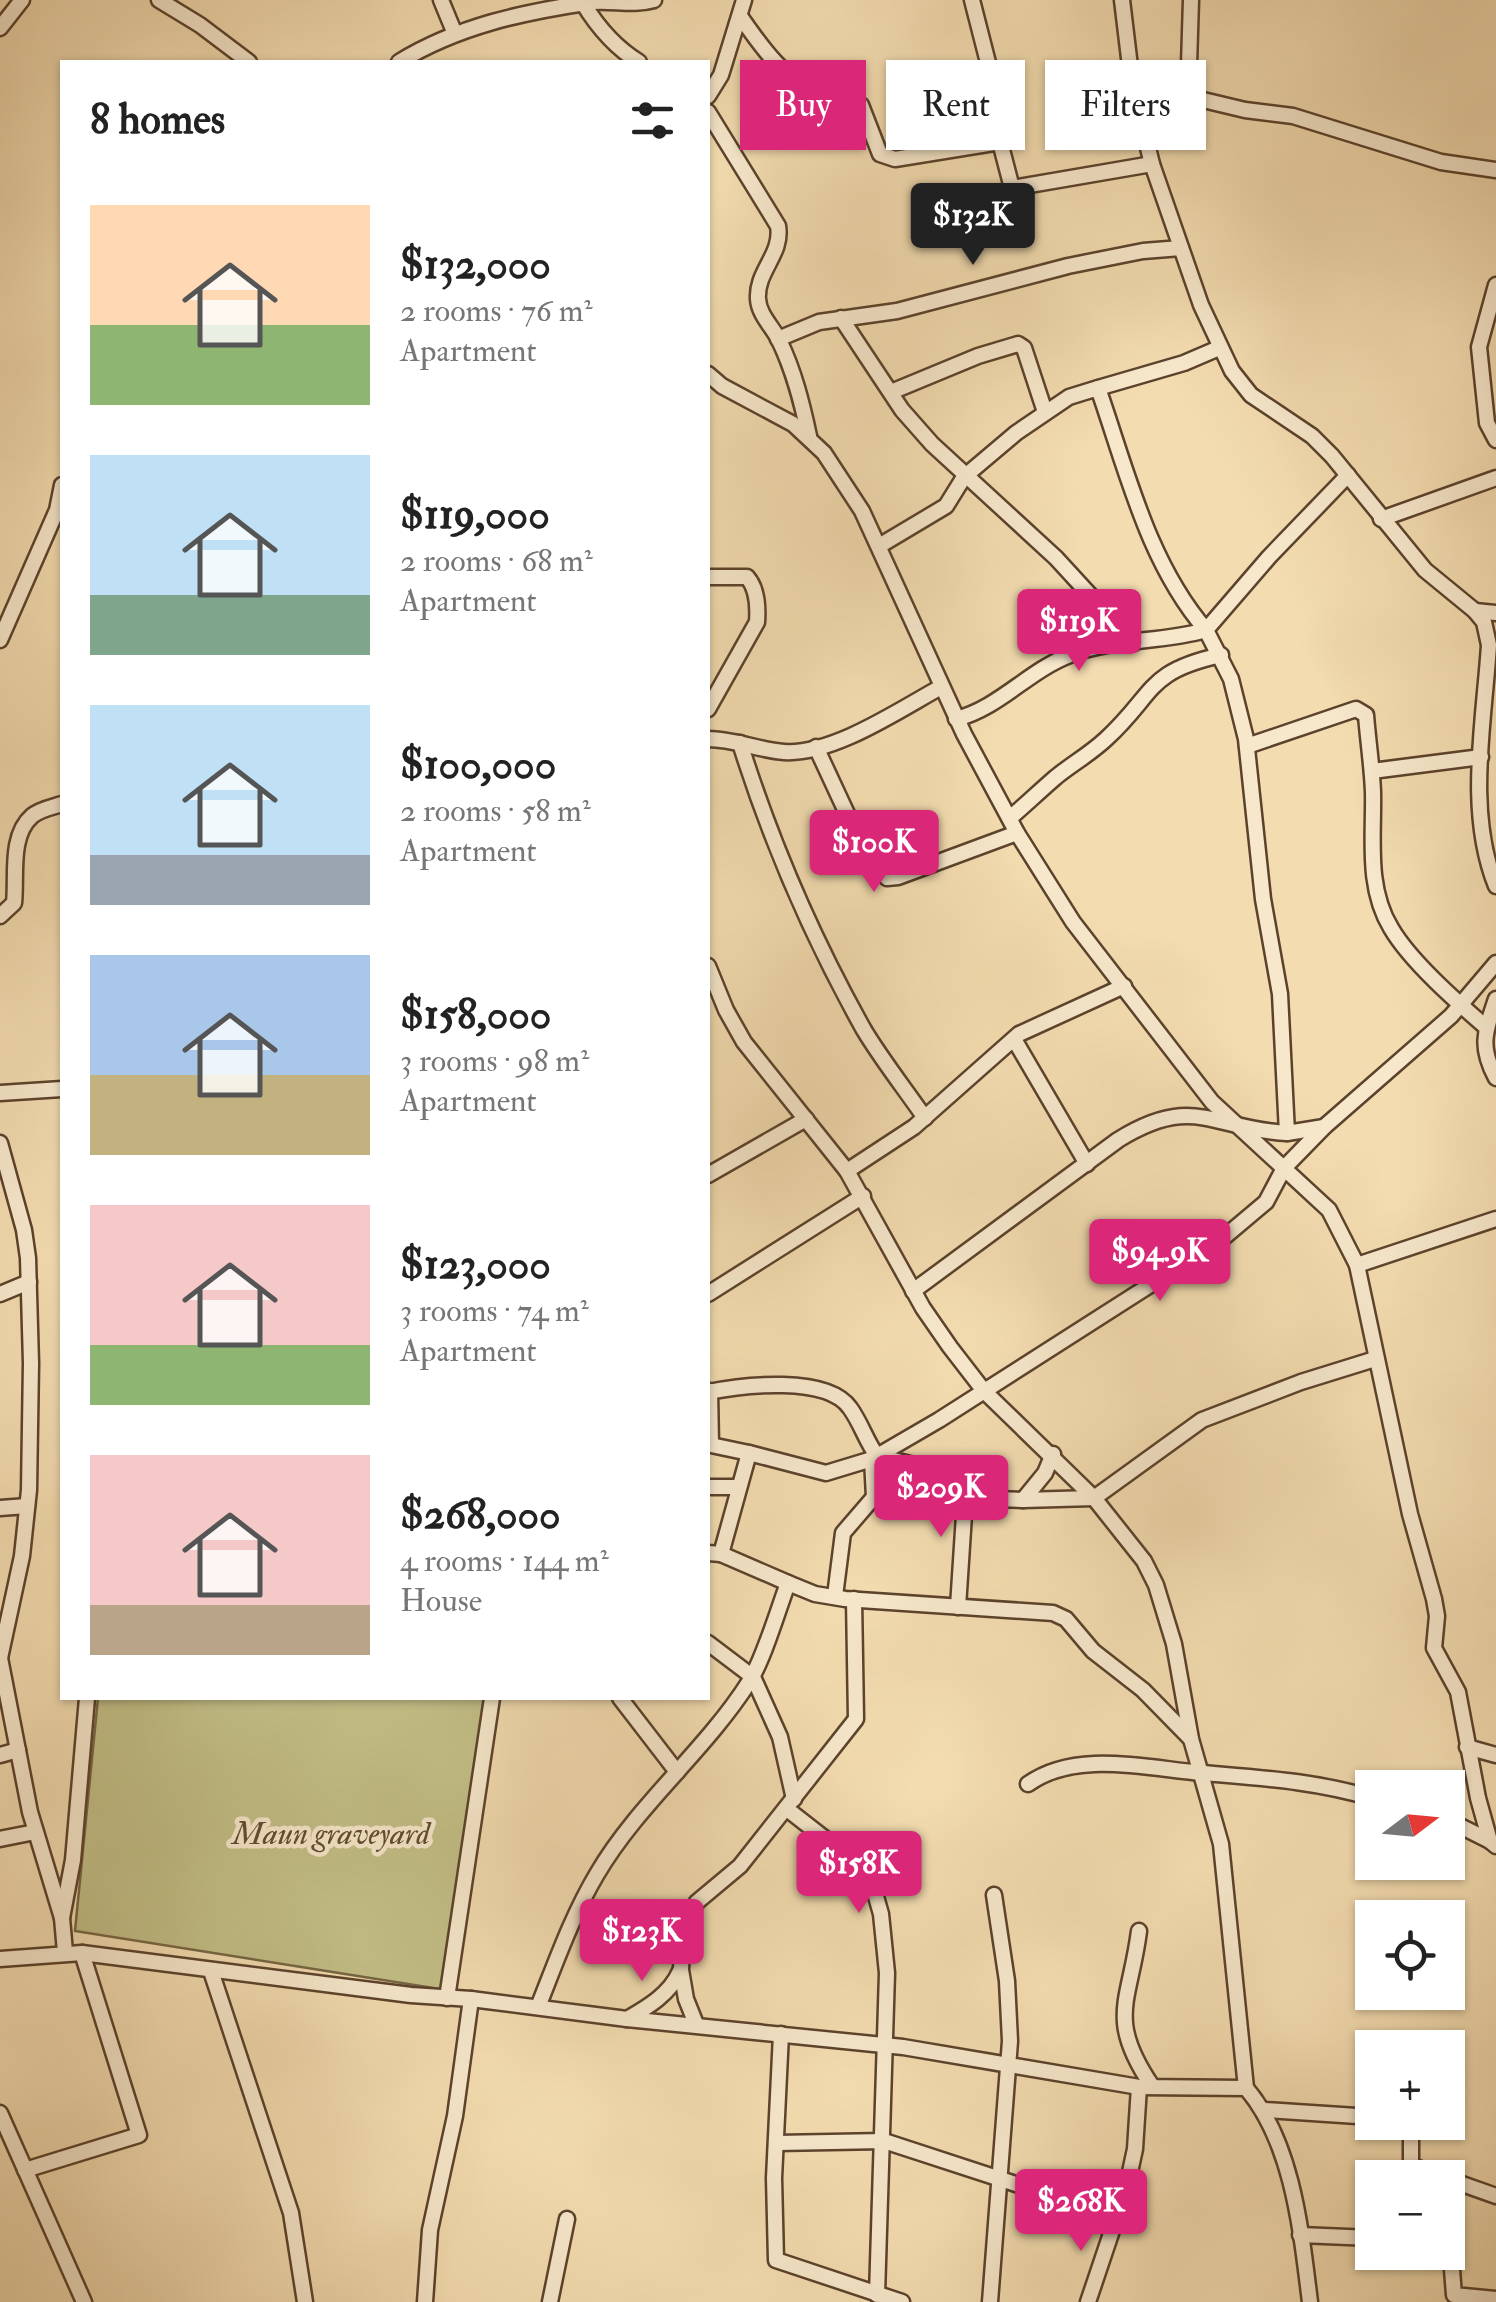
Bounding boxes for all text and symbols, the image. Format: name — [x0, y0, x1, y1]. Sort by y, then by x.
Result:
chip: Buy — [740, 60, 866, 150]
chip: Rent — [886, 60, 1025, 150]
chip: Filters — [1045, 60, 1206, 150]
icon: filters — [625, 93, 680, 148]
text: 8 homes — [90, 94, 225, 146]
pin: $132K — [903, 183, 1043, 268]
text: $132K — [933, 195, 1013, 235]
text: $132,000 — [400, 239, 551, 291]
icon: home — [170, 245, 290, 365]
text: 2 rooms · 76 m² — [400, 291, 593, 331]
text: Apartment — [400, 331, 537, 371]
text: $119,000 — [400, 489, 550, 541]
icon: home — [170, 495, 290, 615]
text: 2 rooms · 68 m² — [400, 541, 593, 581]
text: Apartment — [400, 581, 537, 621]
pin: $119K — [1009, 589, 1149, 674]
text: $119K — [1039, 601, 1119, 641]
text: $100,000 — [400, 739, 556, 791]
icon: home — [170, 745, 290, 865]
text: 2 rooms · 58 m² — [400, 791, 591, 831]
pin: $100K — [804, 810, 944, 895]
text: $100K — [832, 822, 916, 862]
text: Apartment — [400, 831, 537, 871]
text: $158,000 — [400, 989, 551, 1041]
icon: home — [170, 995, 290, 1115]
text: 3 rooms · 98 m² — [400, 1041, 589, 1081]
text: Apartment — [400, 1081, 537, 1121]
pin: $94.9K — [1079, 1219, 1241, 1304]
text: $94.9K — [1111, 1231, 1209, 1271]
text: $123,000 — [400, 1239, 551, 1291]
icon: home — [170, 1245, 290, 1365]
text: 3 rooms · 74 m² — [400, 1291, 589, 1331]
text: Apartment — [400, 1331, 537, 1371]
pin: $209K — [871, 1455, 1011, 1540]
text: $209K — [896, 1467, 986, 1507]
text: $268,000 — [400, 1489, 561, 1541]
icon: home — [170, 1495, 290, 1615]
text: 4 rooms · 144 m² — [400, 1541, 609, 1581]
text: House — [400, 1581, 482, 1621]
north arrow — [1355, 1770, 1465, 1880]
map controls — [1355, 1770, 1465, 2270]
park label: Maun graveyard — [230, 1814, 432, 1854]
pin: $158K — [789, 1831, 929, 1916]
text: $158K — [819, 1843, 899, 1883]
pin: $123K — [572, 1899, 712, 1984]
button: locate — [1355, 1900, 1465, 2010]
text: $123K — [602, 1911, 682, 1951]
button: + — [1355, 2030, 1465, 2140]
button: − — [1355, 2160, 1465, 2270]
pin: $268K — [1011, 2169, 1151, 2254]
text: $268K — [1037, 2181, 1125, 2221]

